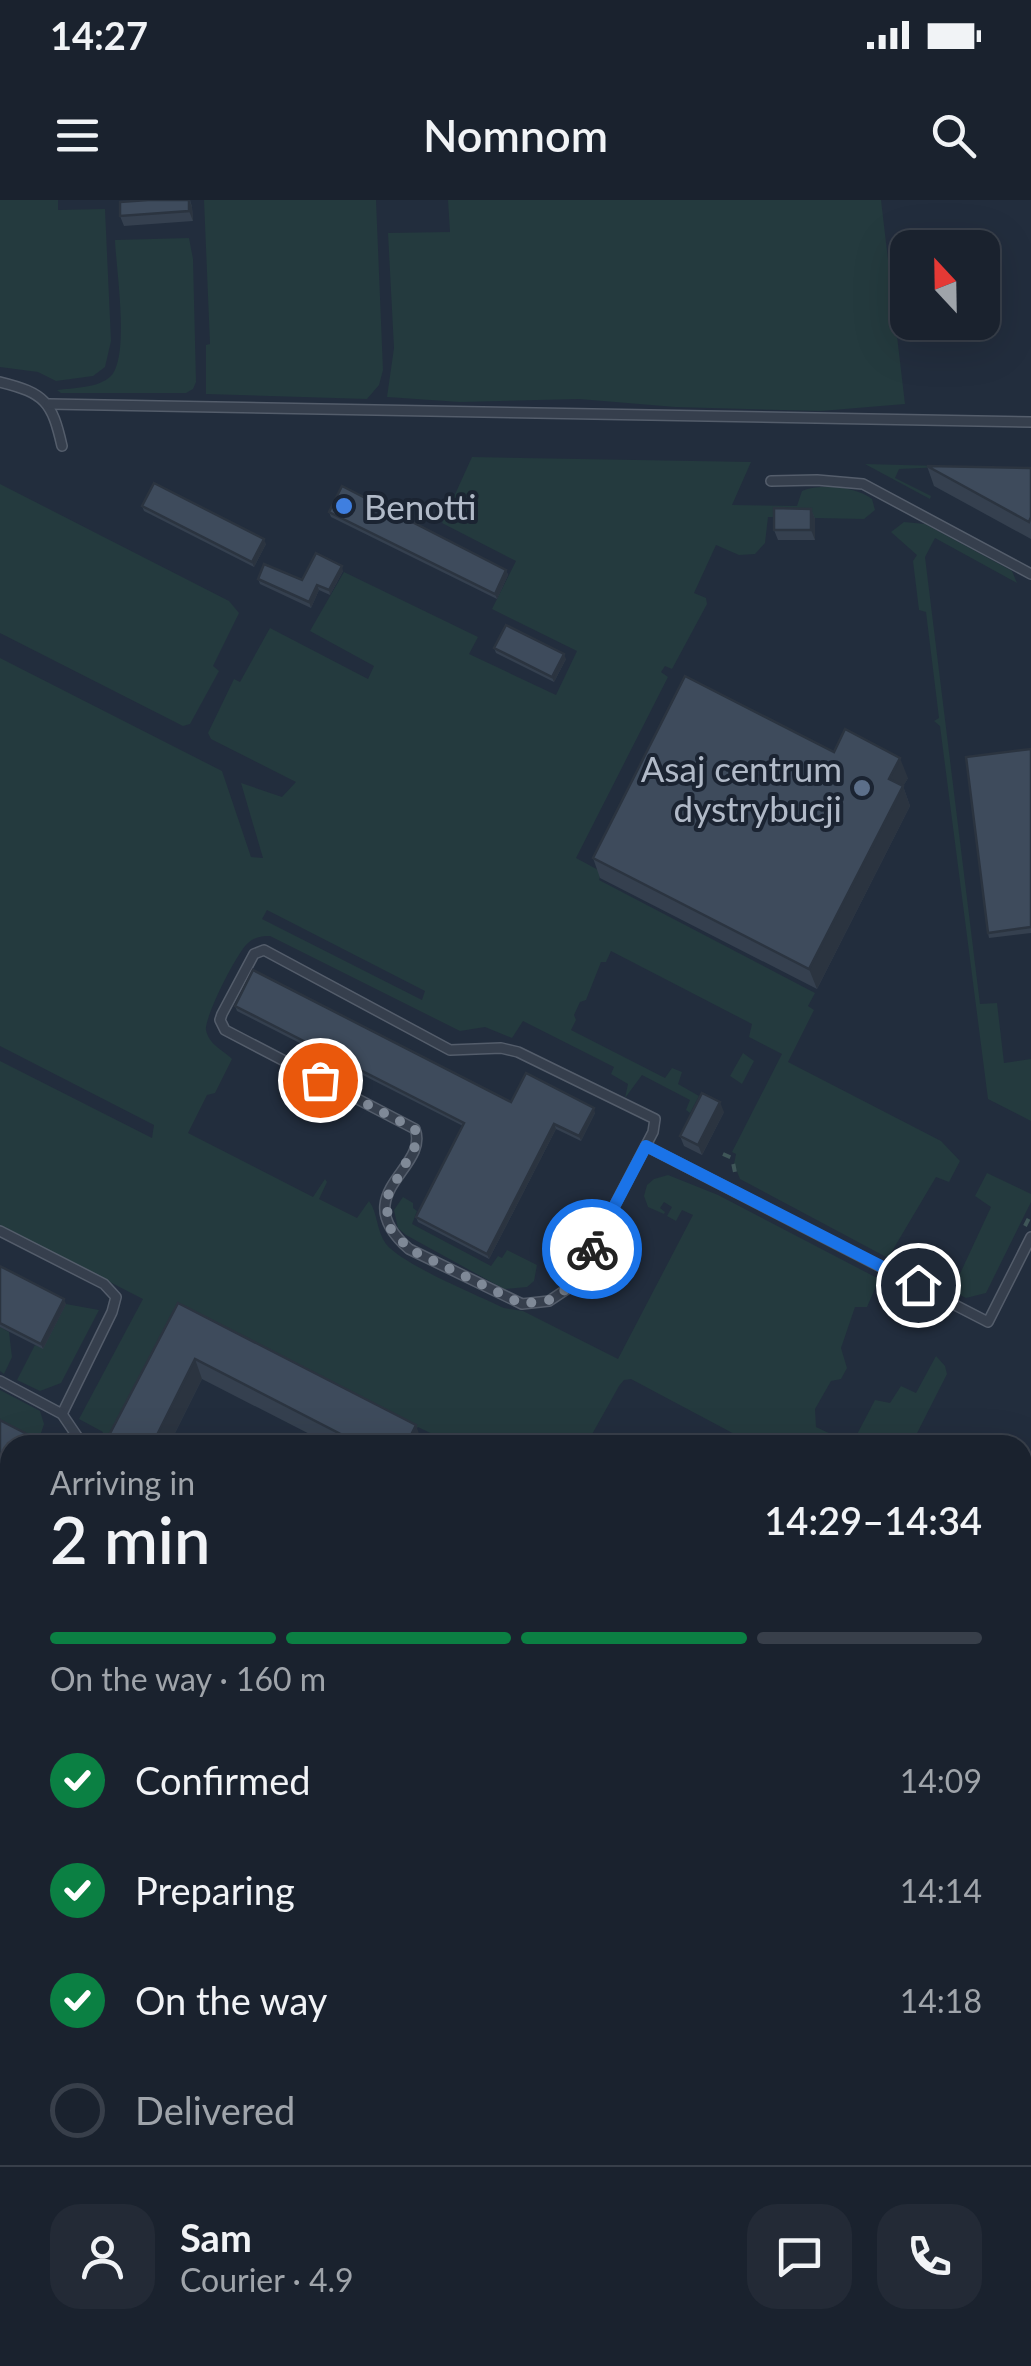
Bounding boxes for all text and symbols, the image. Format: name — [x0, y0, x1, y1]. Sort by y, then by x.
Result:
text: 14:27 — [50, 12, 148, 58]
icon: menu — [50, 108, 105, 163]
text: Nomnom — [423, 108, 608, 162]
icon: search — [926, 108, 981, 163]
north arrow — [890, 230, 1000, 340]
map controls — [890, 230, 1000, 340]
place label: Benotti — [364, 485, 476, 527]
marker: Benotti — [333, 495, 355, 517]
place label: Asaj centrum dystrybucji — [641, 747, 842, 829]
marker: Asaj centrum dystrybucji — [851, 777, 873, 799]
pin — [278, 1038, 363, 1123]
icon: bag — [293, 1053, 348, 1108]
courier — [542, 1199, 642, 1299]
icon: bike — [565, 1222, 620, 1277]
pin — [876, 1243, 961, 1328]
icon: home — [891, 1258, 946, 1313]
text: Arriving in — [50, 1463, 195, 1502]
text: 14:29–14:34 — [764, 1497, 982, 1543]
text: 2 min — [50, 1500, 210, 1578]
text: On the way · 160 m — [50, 1659, 326, 1698]
icon: check — [50, 1753, 105, 1808]
text: Confirmed — [135, 1757, 311, 1803]
text: 14:09 — [900, 1761, 982, 1800]
icon: check — [50, 1863, 105, 1918]
text: Preparing — [135, 1867, 295, 1913]
text: 14:14 — [900, 1871, 982, 1910]
icon: check — [50, 1973, 105, 2028]
text: On the way — [135, 1977, 327, 2023]
text: 14:18 — [900, 1981, 982, 2020]
text: Delivered — [135, 2087, 295, 2133]
button: person — [50, 2204, 155, 2309]
button: chat — [747, 2204, 852, 2309]
button: phone — [877, 2204, 982, 2309]
text: Sam — [180, 2214, 252, 2260]
text: Courier · 4.9 — [180, 2260, 354, 2299]

